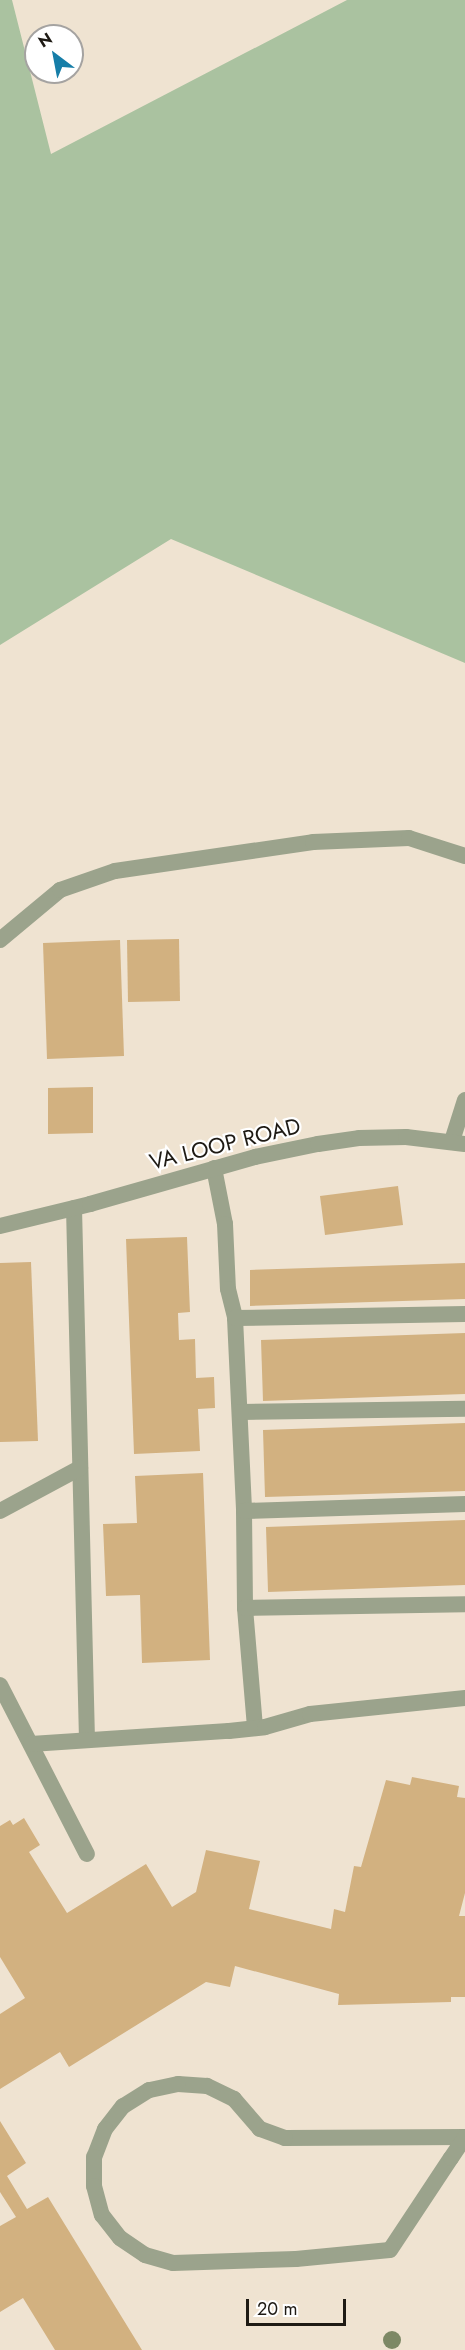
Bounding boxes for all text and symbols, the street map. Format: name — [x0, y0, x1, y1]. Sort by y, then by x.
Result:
north arrow — [24, 24, 84, 84]
text: N — [34, 27, 57, 53]
street label: VA LOOP ROAD — [147, 1112, 303, 1176]
scale bar — [249, 2287, 350, 2325]
text: 20 m — [257, 2296, 297, 2322]

